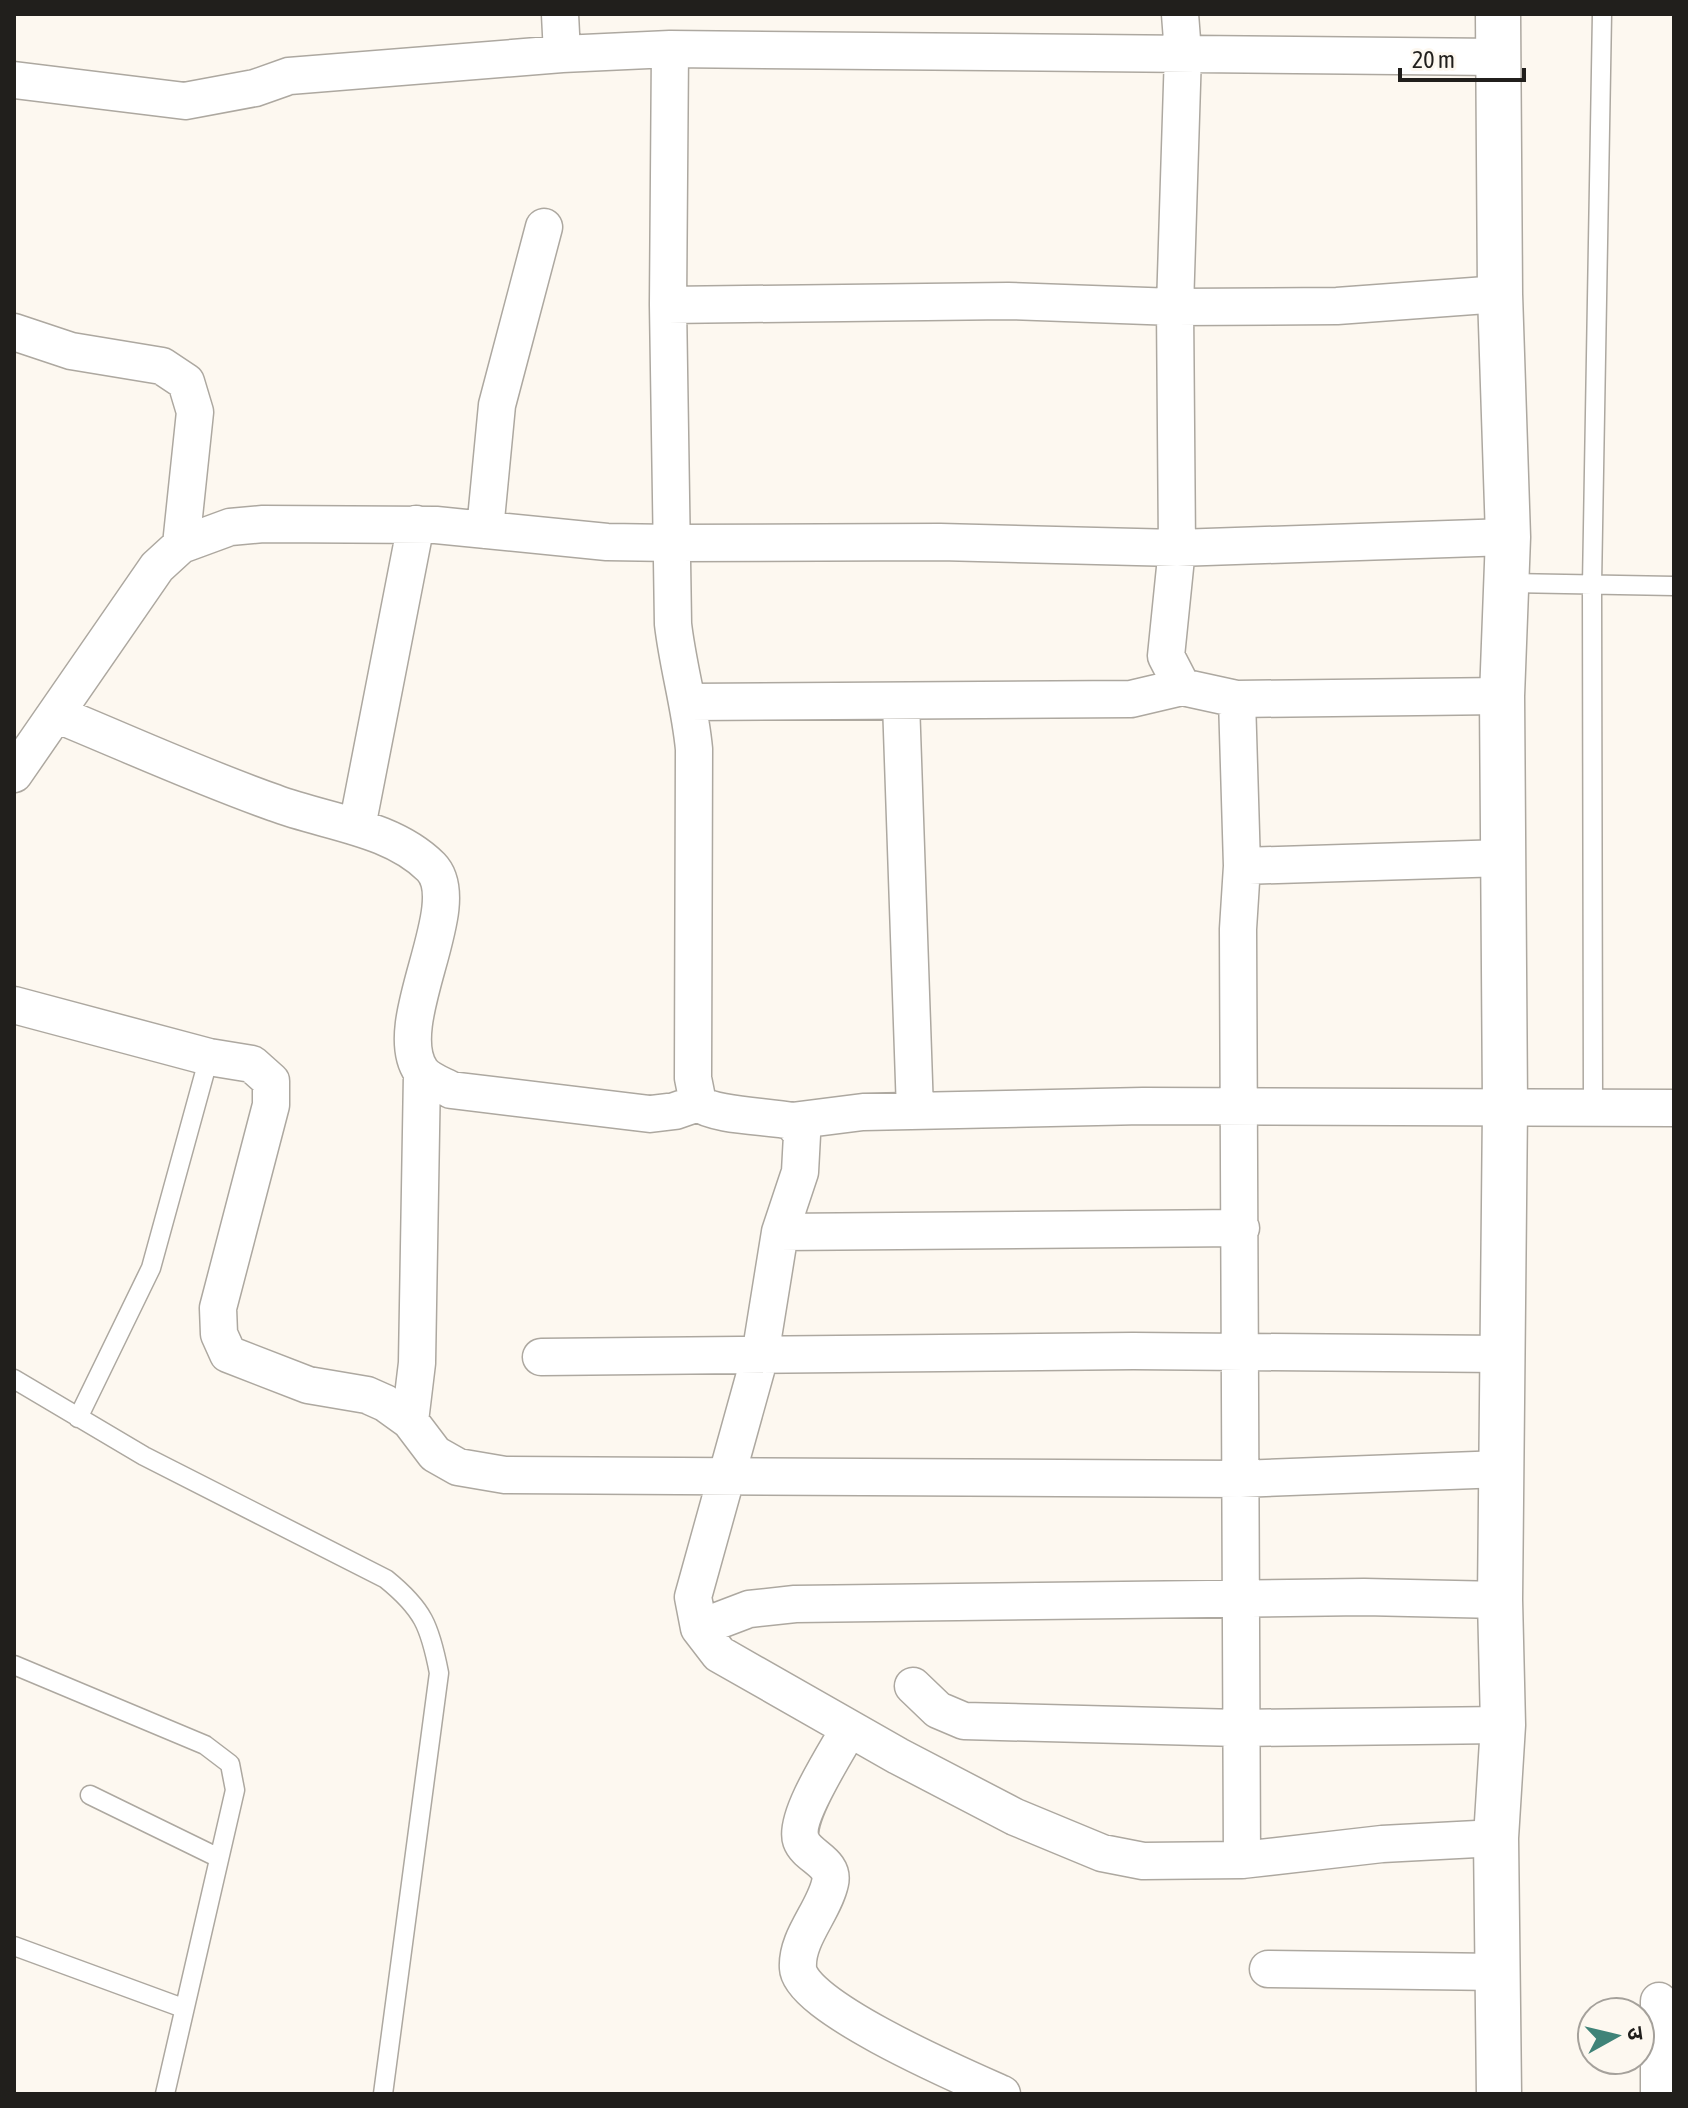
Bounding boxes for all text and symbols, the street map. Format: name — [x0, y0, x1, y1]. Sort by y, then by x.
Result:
scale bar — [1400, 32, 1524, 82]
text: 20 m — [1412, 46, 1455, 73]
north arrow — [1576, 1996, 1656, 2076]
text: उ — [1622, 2025, 1650, 2043]

